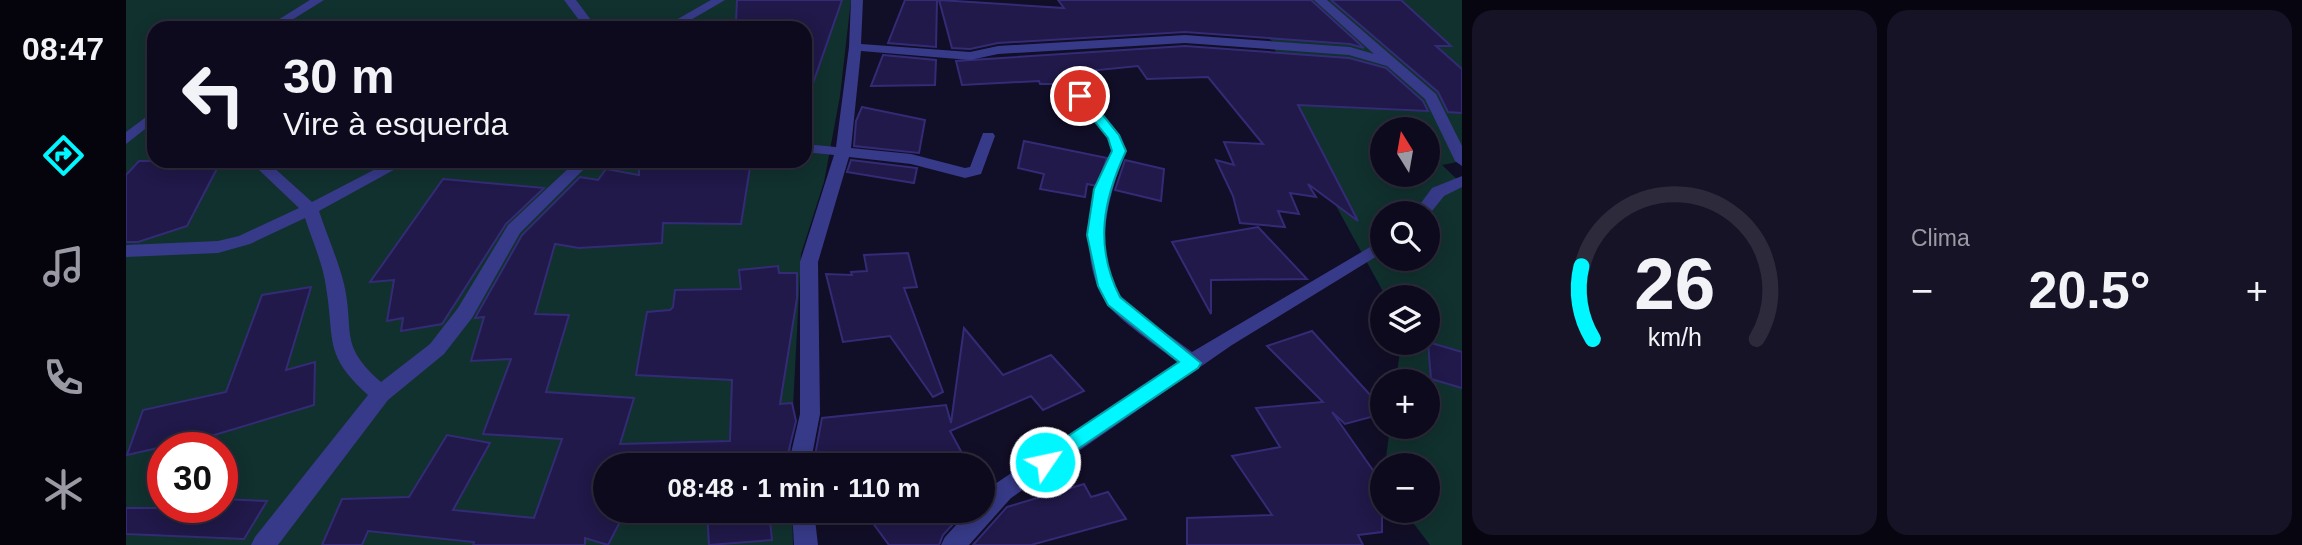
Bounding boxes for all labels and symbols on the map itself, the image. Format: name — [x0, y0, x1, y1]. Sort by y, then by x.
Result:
pin — [1050, 66, 1110, 126]
north arrow — [1370, 117, 1440, 187]
position arrow — [1008, 425, 1082, 499]
speed limit sign: 30 — [147, 432, 238, 523]

